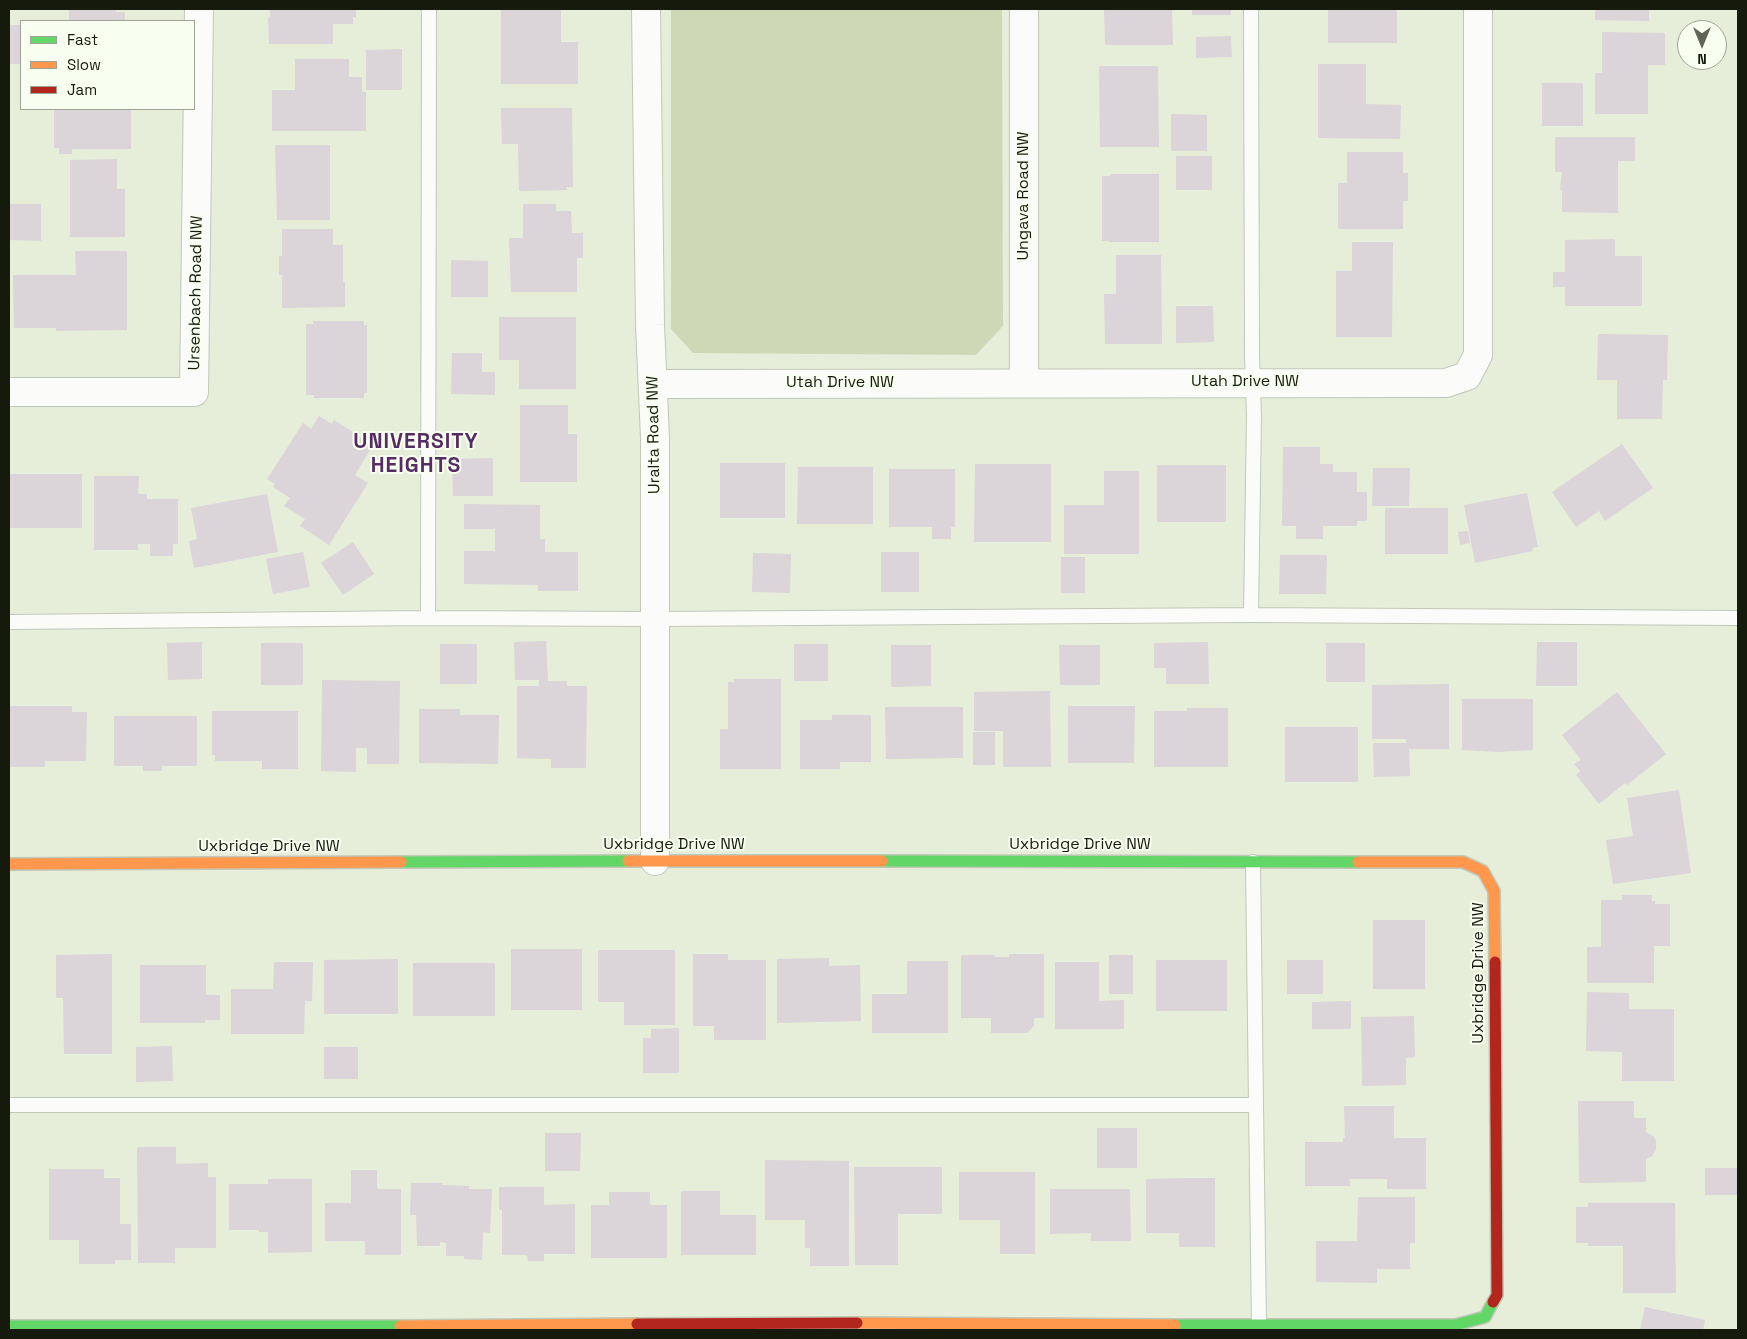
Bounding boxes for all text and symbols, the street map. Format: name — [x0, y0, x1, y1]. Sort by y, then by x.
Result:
legend — [20, 20, 195, 110]
north arrow — [1677, 20, 1727, 70]
text: Fast — [67, 30, 98, 49]
text: N — [1697, 50, 1707, 68]
text: Slow — [67, 55, 101, 74]
text: Jam — [67, 80, 97, 99]
street label: Ungava Road NW — [1014, 131, 1034, 261]
street label: Ursenbach Road NW — [185, 215, 207, 371]
street label: Utah Drive NW — [1191, 372, 1299, 392]
street label: Utah Drive NW — [786, 373, 894, 393]
street label: Uralta Road NW — [643, 376, 665, 494]
district label: UNIVERSITY HEIGHTS — [352, 429, 480, 479]
street label: Uxbridge Drive NW — [603, 835, 745, 855]
street label: Uxbridge Drive NW — [1009, 835, 1151, 855]
street label: Uxbridge Drive NW — [198, 837, 340, 857]
street label: Uxbridge Drive NW — [1469, 902, 1489, 1044]

